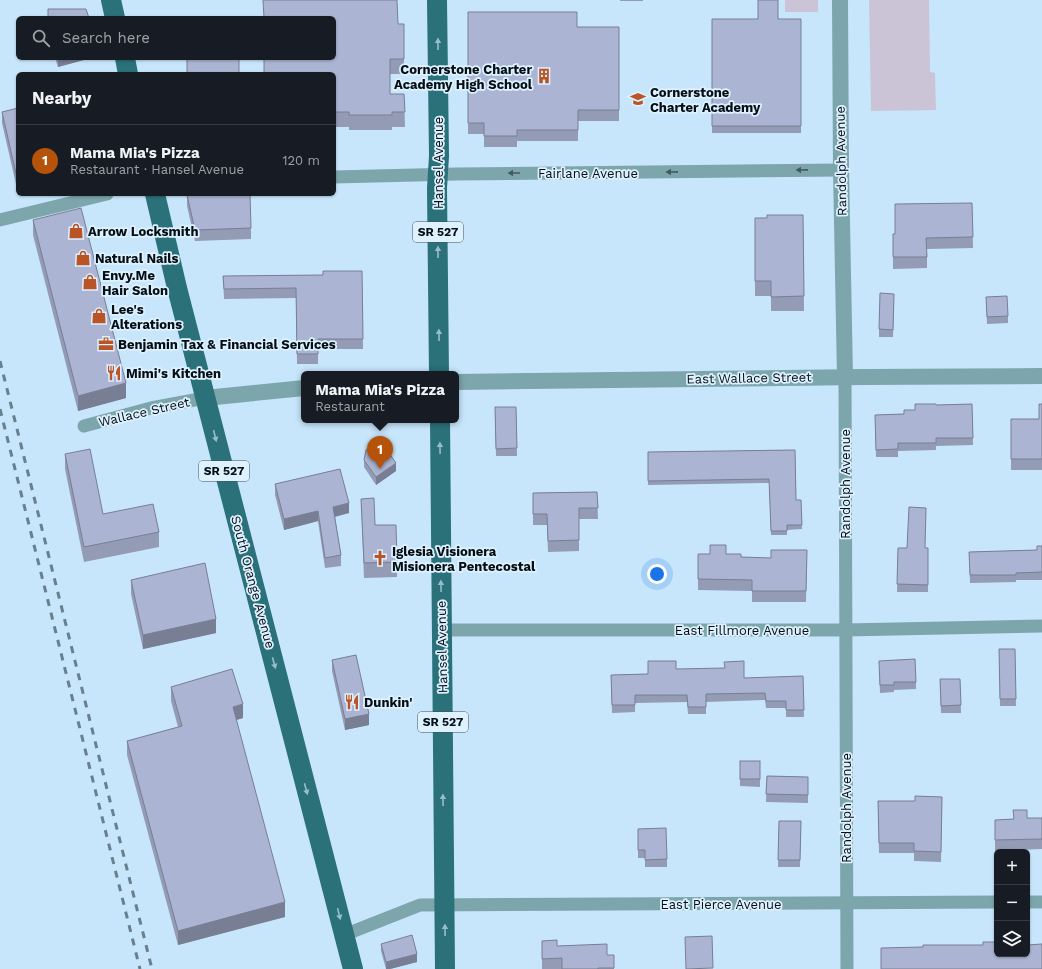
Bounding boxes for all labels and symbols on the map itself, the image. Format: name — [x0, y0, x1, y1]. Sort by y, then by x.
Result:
one-way arrow — [434, 38, 441, 50]
place label: Cornerstone Charter Academy High School — [394, 62, 533, 92]
building icon: Cornerstone Charter Academy High School — [535, 67, 553, 85]
place label: Cornerstone Charter Academy — [650, 85, 761, 115]
school or university icon: Cornerstone Charter Academy — [629, 90, 647, 108]
street label: Randolph Avenue — [833, 106, 849, 216]
street label: Hansel Avenue — [431, 117, 446, 209]
street label: Fairlane Avenue — [538, 166, 638, 181]
one-way arrow — [795, 167, 808, 173]
one-way arrow — [665, 169, 678, 175]
one-way arrow — [507, 170, 520, 176]
shop icon: Arrow Locksmith — [67, 222, 85, 240]
road number: SR 527 — [413, 222, 463, 242]
place label: Arrow Locksmith — [88, 224, 198, 239]
one-way arrow — [435, 245, 441, 258]
shop icon: Natural Nails — [74, 249, 92, 267]
place label: Natural Nails — [95, 251, 179, 266]
place label: Envy.Me Hair Salon — [102, 268, 168, 298]
shop icon: Envy.Me Hair Salon — [81, 273, 99, 291]
place label: Lee's Alterations — [111, 302, 182, 332]
shop icon: Lee's Alterations — [90, 307, 108, 325]
one-way arrow — [436, 328, 442, 341]
office icon: Benjamin Tax & Financial Services — [97, 335, 115, 353]
place label: Benjamin Tax & Financial Services — [118, 337, 336, 352]
restaurant icon: Mimi's Kitchen — [105, 364, 123, 382]
place label: Mimi's Kitchen — [126, 366, 221, 381]
street label: East Wallace Street — [686, 369, 812, 387]
street label: Wallace Street — [97, 394, 192, 430]
street label: Randolph Avenue — [838, 429, 853, 539]
one-way arrow — [212, 430, 218, 442]
pin: 1 — [367, 436, 393, 469]
one-way arrow — [437, 441, 443, 454]
road number: SR 527 — [199, 461, 249, 481]
street label: South Orange Avenue — [228, 514, 278, 650]
place label: Iglesia Visionera Misionera Pentecostal — [392, 544, 536, 574]
church icon: Iglesia Visionera Misionera Pentecostal — [371, 549, 389, 567]
your location — [647, 564, 667, 584]
one-way arrow — [438, 580, 445, 592]
street label: Hansel Avenue — [434, 601, 450, 693]
street label: East Fillmore Avenue — [675, 623, 809, 638]
one-way arrow — [271, 657, 277, 669]
restaurant icon: Dunkin' — [343, 693, 361, 711]
place label: Dunkin' — [364, 695, 413, 710]
road number: SR 527 — [418, 712, 468, 732]
street label: Randolph Avenue — [839, 753, 854, 863]
one-way arrow — [304, 782, 310, 795]
one-way arrow — [440, 793, 446, 806]
street label: East Pierce Avenue — [660, 897, 782, 912]
one-way arrow — [336, 909, 342, 921]
one-way arrow — [442, 923, 448, 936]

